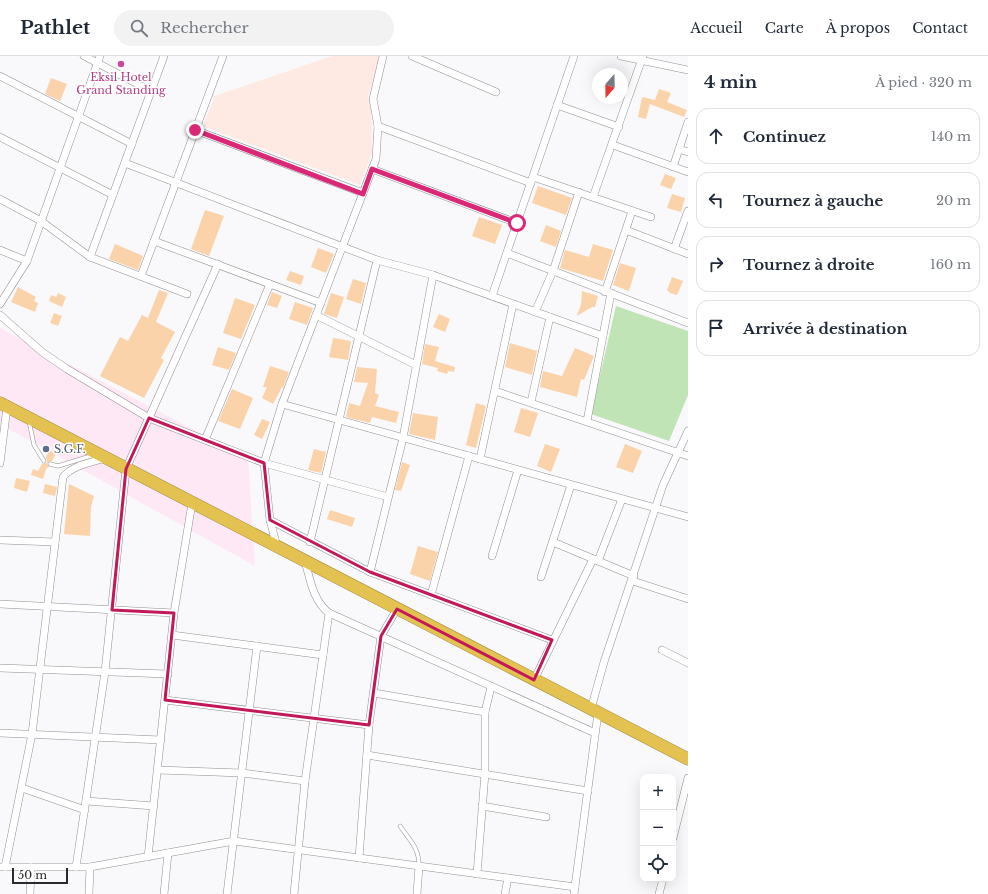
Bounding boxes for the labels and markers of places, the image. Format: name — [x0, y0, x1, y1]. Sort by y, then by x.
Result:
marker: Eksil Hotel Grand Standing — [116, 59, 126, 69]
place label: Eksil Hotel Grand Standing — [76, 70, 166, 97]
place label: S.G.F. — [54, 442, 86, 456]
marker: S.G.F. — [41, 444, 51, 454]

